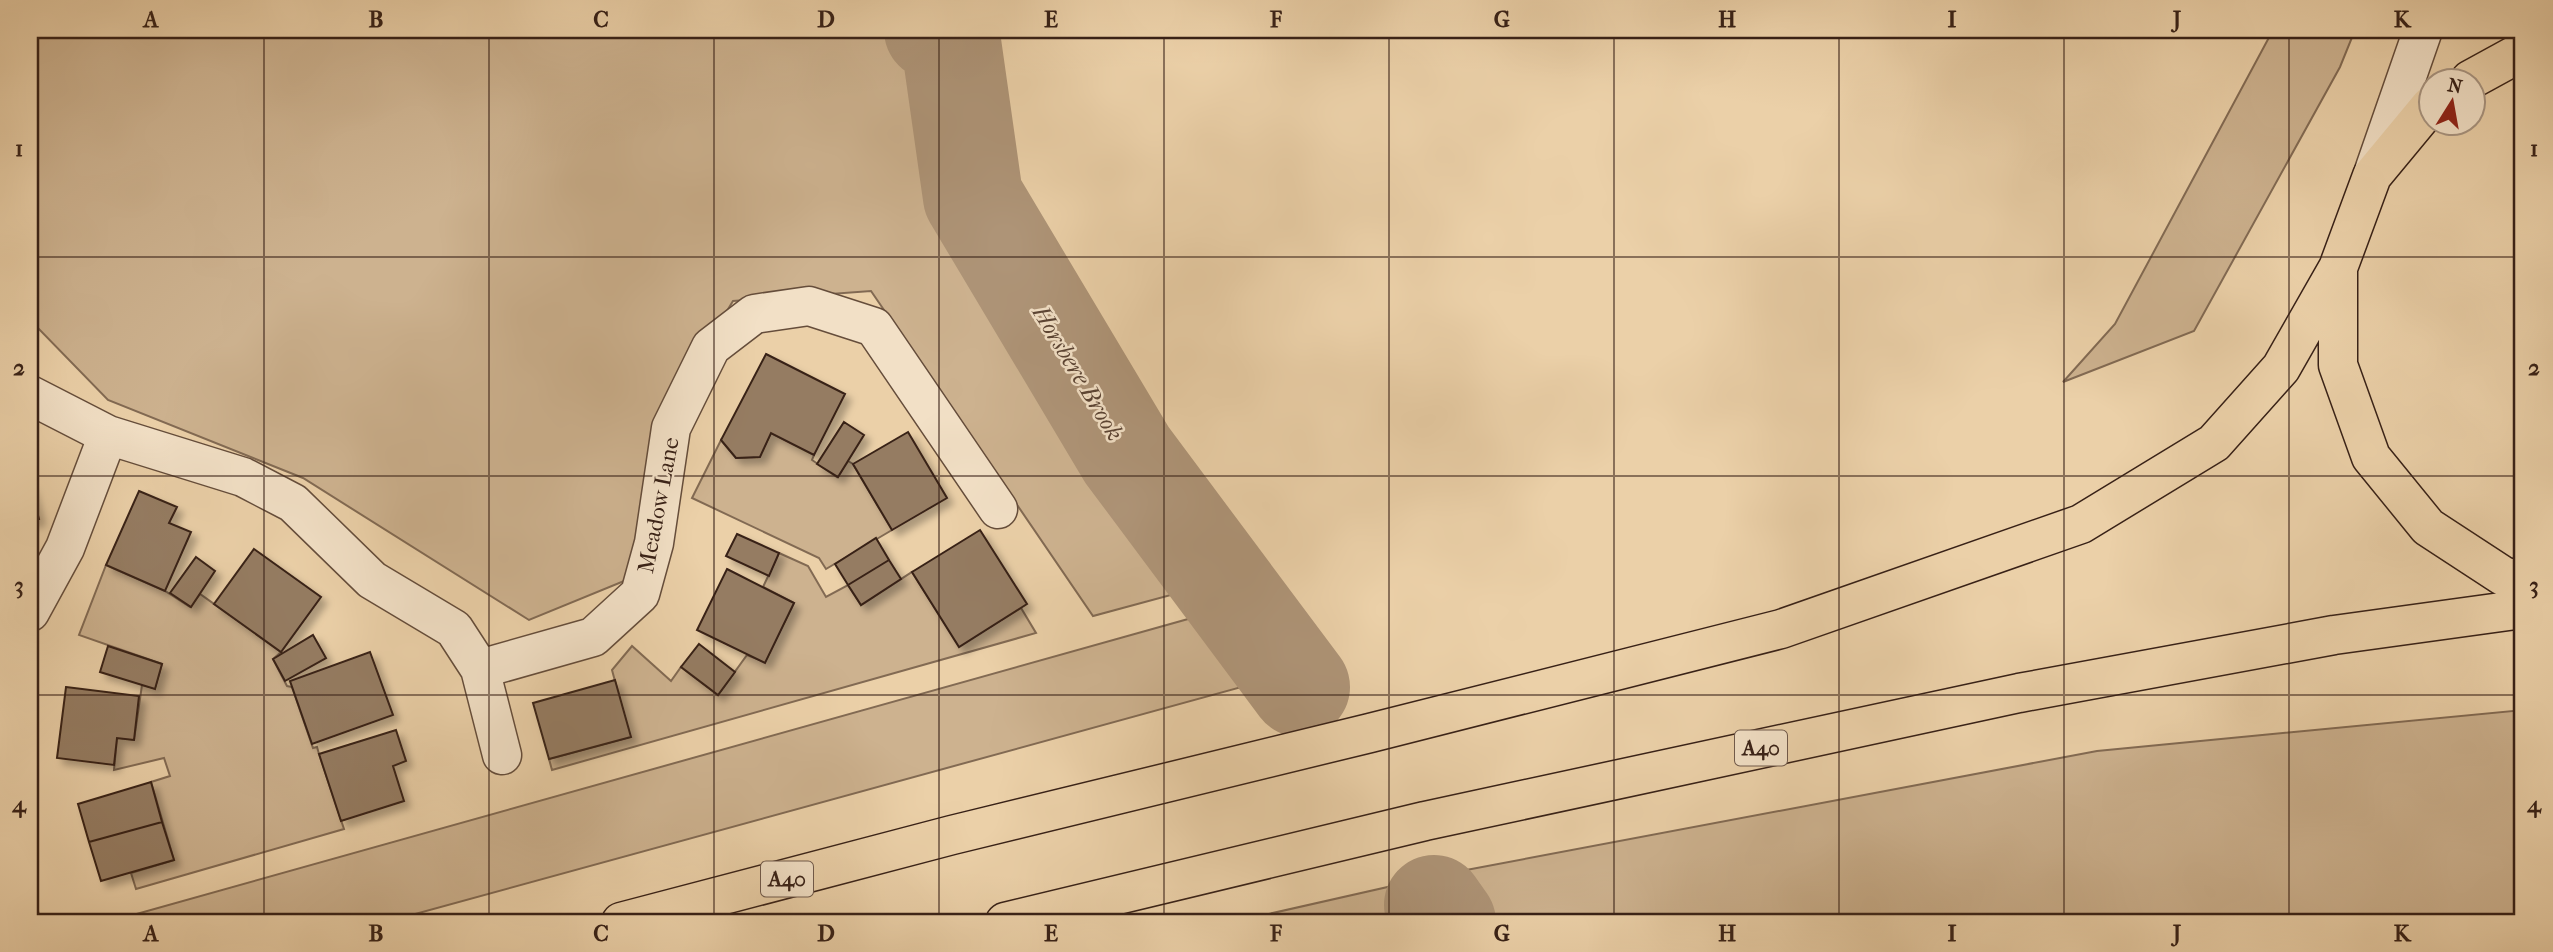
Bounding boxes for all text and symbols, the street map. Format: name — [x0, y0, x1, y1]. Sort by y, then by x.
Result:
text: A — [142, 6, 160, 33]
text: B — [369, 6, 384, 33]
text: C — [593, 6, 609, 33]
text: D — [817, 6, 835, 33]
text: E — [1044, 6, 1058, 33]
text: F — [1269, 6, 1283, 33]
text: G — [1494, 6, 1510, 33]
text: H — [1718, 6, 1736, 33]
text: I — [1948, 6, 1957, 33]
text: J — [2171, 6, 2182, 33]
text: K — [2394, 6, 2413, 33]
north arrow — [2416, 66, 2486, 136]
text: N — [2446, 74, 2465, 99]
text: 1 — [15, 135, 23, 162]
text: 1 — [2530, 135, 2538, 162]
water label: Horsbere Brook — [1026, 300, 1129, 446]
text: 2 — [13, 354, 25, 381]
text: 2 — [2528, 354, 2540, 381]
street label: Meadow Lane — [632, 435, 685, 575]
text: 3 — [14, 572, 24, 599]
text: 3 — [2529, 572, 2539, 599]
road number: A40 — [1735, 730, 1787, 766]
text: 4 — [11, 791, 27, 818]
text: 4 — [2526, 791, 2542, 818]
road number: A40 — [761, 862, 813, 896]
text: A — [142, 920, 160, 947]
text: B — [369, 920, 384, 947]
text: C — [593, 920, 609, 947]
text: D — [817, 920, 835, 947]
text: E — [1044, 920, 1058, 947]
text: F — [1269, 920, 1283, 947]
text: G — [1494, 920, 1510, 947]
text: H — [1718, 920, 1736, 947]
text: I — [1948, 920, 1957, 947]
text: J — [2171, 920, 2182, 947]
text: K — [2394, 920, 2413, 947]

